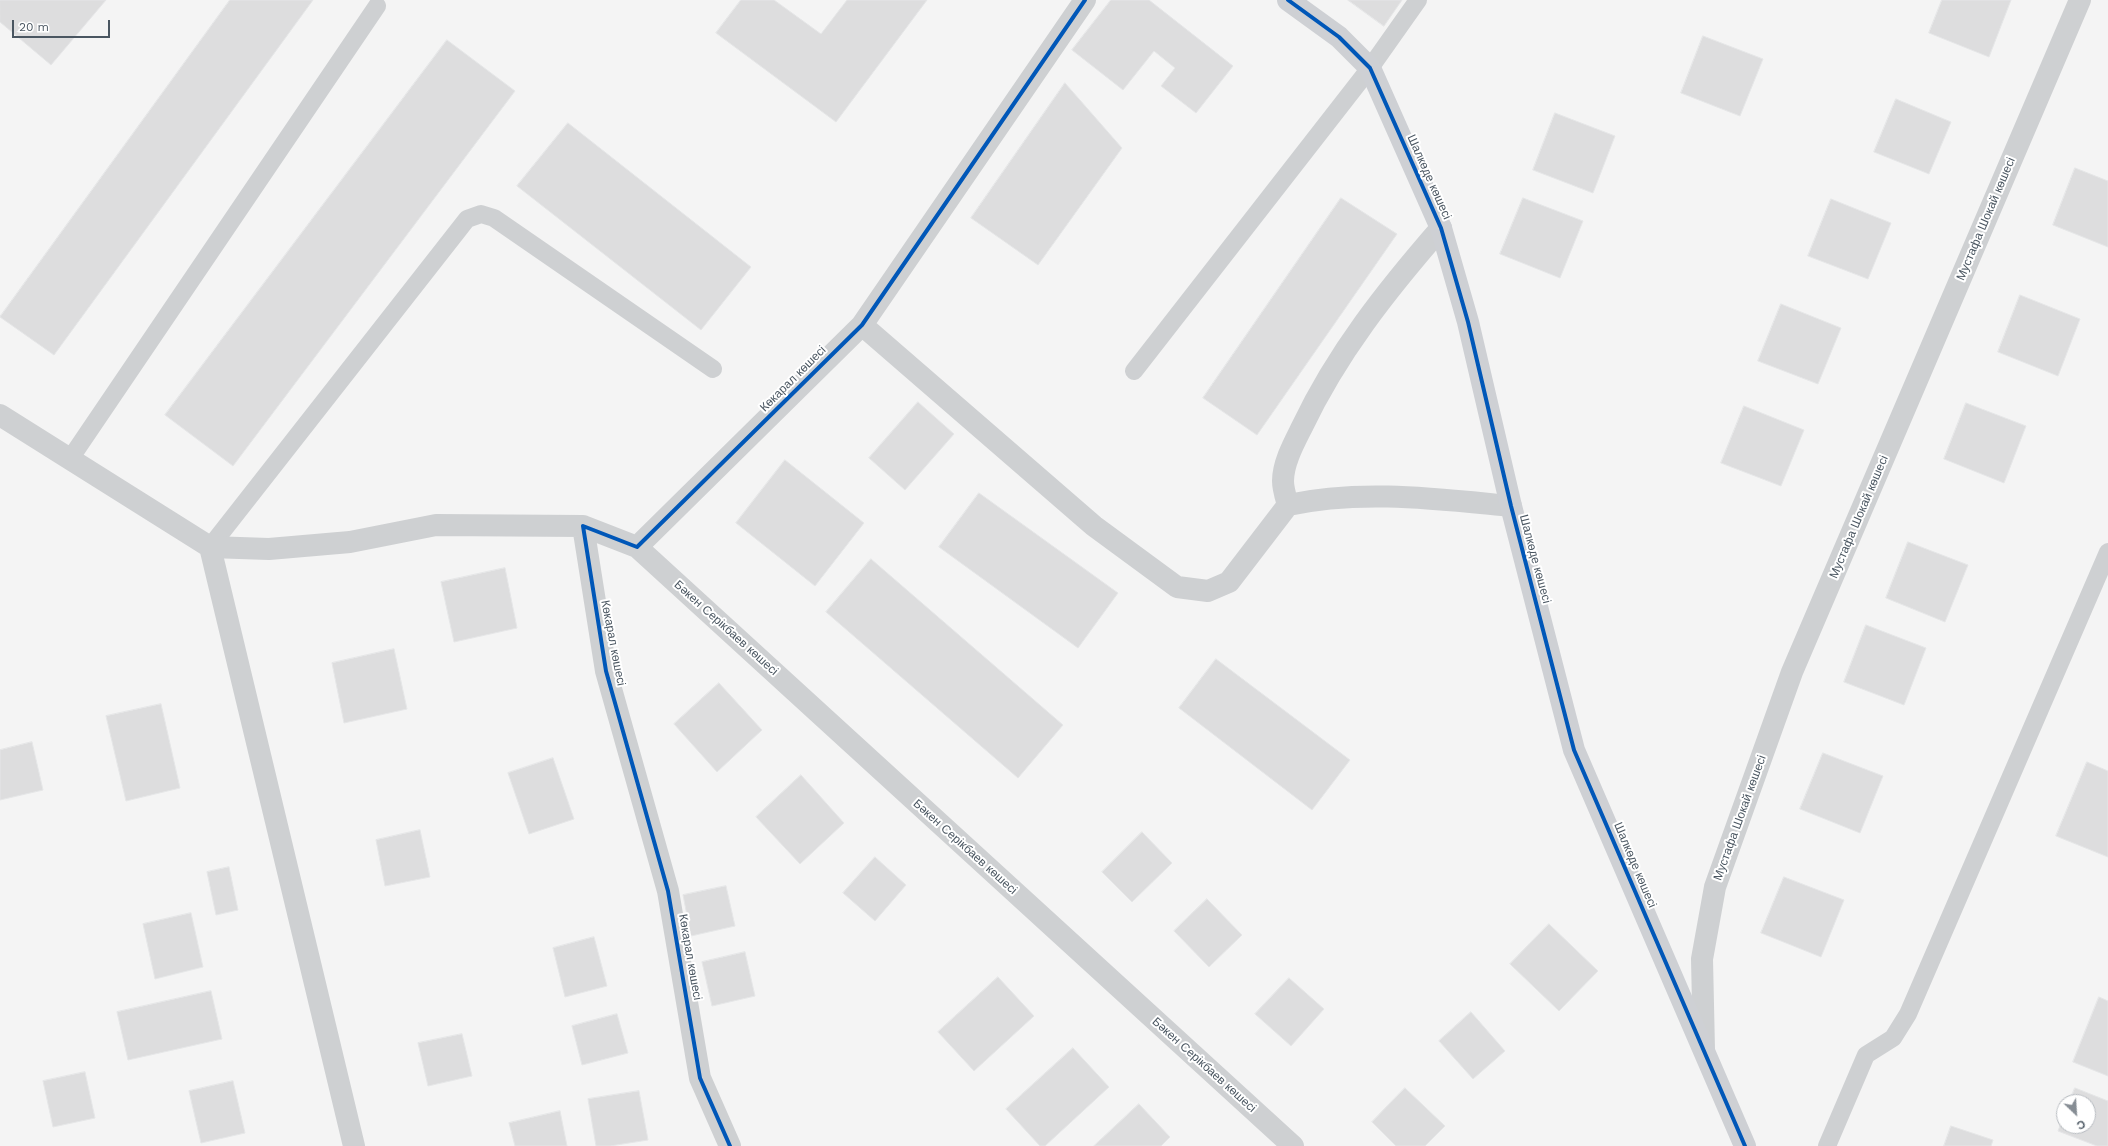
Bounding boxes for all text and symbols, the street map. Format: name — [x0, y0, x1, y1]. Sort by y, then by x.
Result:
scale bar — [14, 12, 112, 38]
text: 20 m — [19, 20, 49, 34]
street label: Шалкөде көшесі — [1404, 132, 1454, 222]
street label: Мустафа Шокай көшесі — [1954, 155, 2018, 283]
street label: Көкарал көшесі — [757, 343, 829, 415]
street label: Мустафа Шокай көшесі — [1827, 453, 1891, 581]
street label: Шалкөде көшесі — [1516, 513, 1554, 605]
street label: Бәкен Серікбаев көшесі — [671, 578, 781, 678]
street label: Көкарал көшесі — [598, 599, 628, 687]
street label: Мустафа Шокай көшесі — [1711, 753, 1769, 883]
street label: Бәкен Серікбаев көшесі — [910, 797, 1020, 897]
street label: Шалкөде көшесі — [1611, 820, 1659, 910]
street label: Көкарал көшесі — [675, 913, 705, 1001]
street label: Бәкен Серікбаев көшесі — [1149, 1015, 1259, 1115]
north arrow — [2056, 1094, 2096, 1134]
text: С — [2075, 1117, 2087, 1132]

